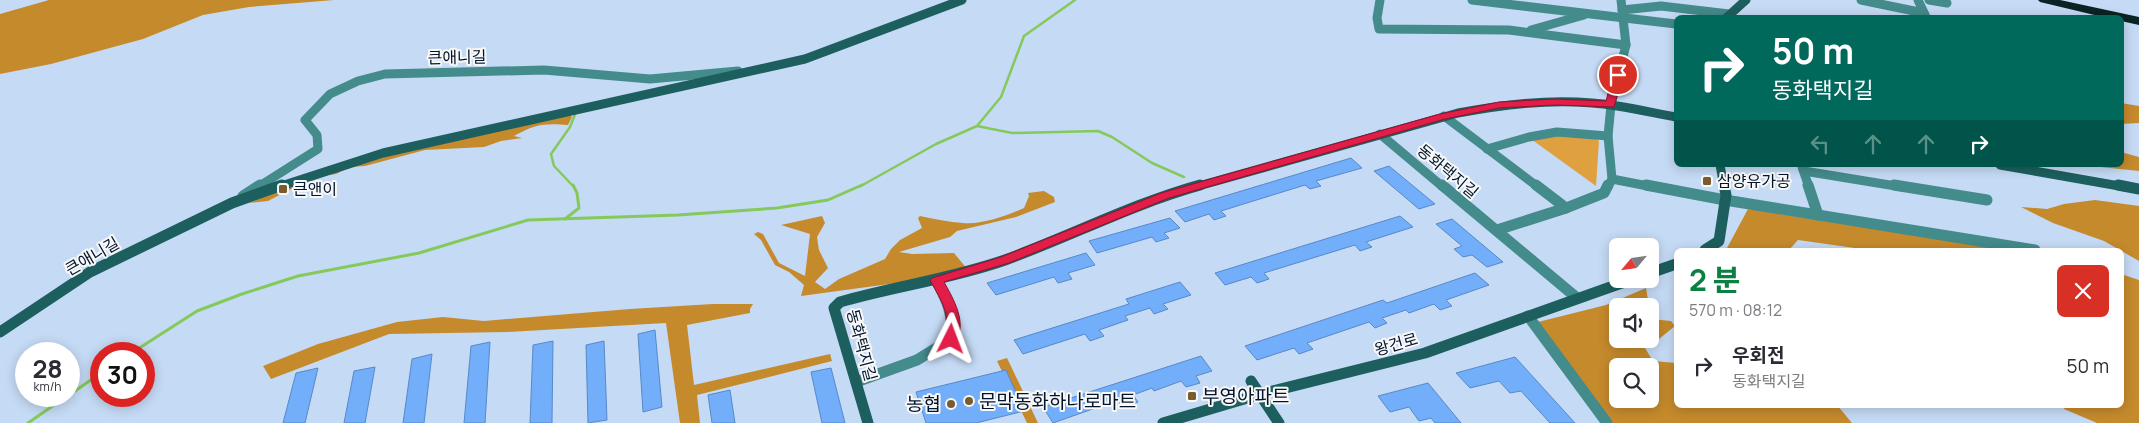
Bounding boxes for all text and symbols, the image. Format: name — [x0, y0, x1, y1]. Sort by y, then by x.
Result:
text: 50 m — [1772, 27, 1854, 75]
icon: right — [1689, 35, 1754, 100]
street label: 큰애니길 — [427, 45, 487, 69]
pin — [1597, 54, 1639, 96]
icon: arrive — [1604, 61, 1632, 89]
text: 동화택지길 — [1772, 75, 1873, 105]
icon: left — [1806, 130, 1834, 158]
icon: ahead — [1859, 130, 1887, 158]
icon: ahead — [1912, 130, 1940, 158]
icon: right — [1965, 130, 1993, 158]
street label: 동화택지길 — [1413, 139, 1483, 203]
place label: 삼양유가공 — [1717, 170, 1791, 192]
marker: 삼양유가공 — [1701, 175, 1713, 187]
place label: 큰앤이 — [293, 178, 337, 200]
marker: 큰앤이 — [277, 183, 289, 195]
street label: 큰애니길 — [61, 232, 123, 280]
north arrow — [1609, 238, 1659, 288]
map controls — [1609, 238, 1659, 408]
text: 2 분 — [1689, 259, 1740, 300]
button: close — [2057, 265, 2109, 317]
button: sound — [1609, 298, 1659, 348]
text: 570 m · 08:12 — [1689, 299, 1782, 321]
street label: 동화택지길 — [842, 307, 882, 383]
position arrow — [924, 312, 976, 364]
street label: 왕건로 — [1372, 327, 1421, 361]
speed limit sign: 30 — [90, 342, 155, 407]
text: 우회전 — [1732, 342, 1784, 368]
text: 28 — [32, 351, 63, 386]
icon: right — [1689, 352, 1717, 380]
text: 50 m — [2067, 353, 2109, 379]
button: search — [1609, 358, 1659, 408]
text: 동화택지길 — [1732, 370, 1806, 392]
text: km/h — [34, 378, 61, 395]
place label: 부영아파트 — [1202, 383, 1289, 409]
place label: 문막동화하나로마트 — [979, 388, 1136, 414]
marker: 부영아파트 — [1186, 390, 1198, 402]
place label: 농협 — [906, 391, 941, 417]
marker: 문막동화하나로마트 — [963, 395, 975, 407]
marker: 농협 — [945, 398, 957, 410]

